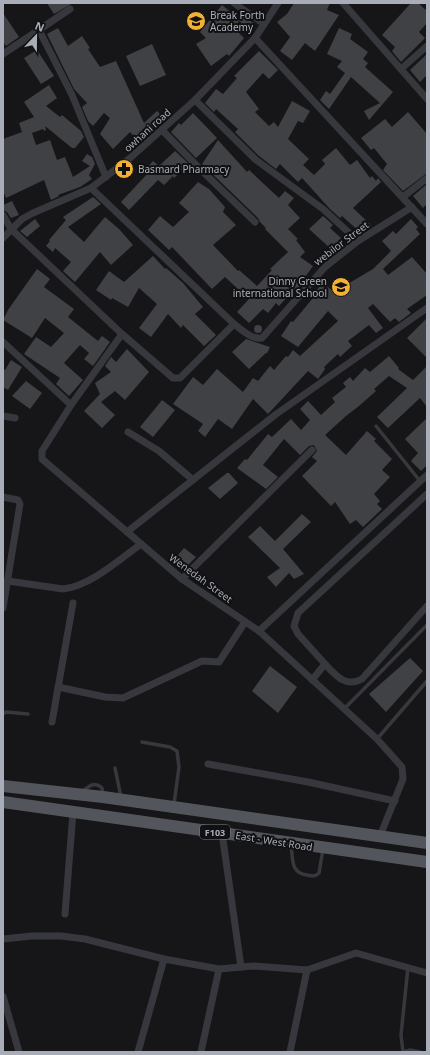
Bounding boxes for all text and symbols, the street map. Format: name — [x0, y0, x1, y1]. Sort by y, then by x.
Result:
place label: Break Forth Academy — [210, 8, 265, 34]
school or university icon: Break Forth Academy — [185, 10, 207, 32]
north arrow — [16, 16, 56, 56]
text: N — [33, 18, 47, 35]
street label: owhani road — [121, 105, 173, 155]
pharmacy icon: Basmard Pharmacy — [113, 158, 135, 180]
place label: Basmard Pharmacy — [138, 162, 230, 176]
street label: webilor Street — [311, 217, 372, 268]
place label: Dinny Green international School — [233, 274, 327, 300]
school or university icon: Dinny Green international School — [330, 276, 352, 298]
street label: Wenedah Street — [167, 550, 236, 606]
road number: F103 — [200, 825, 230, 839]
street label: East - West Road — [235, 828, 313, 854]

